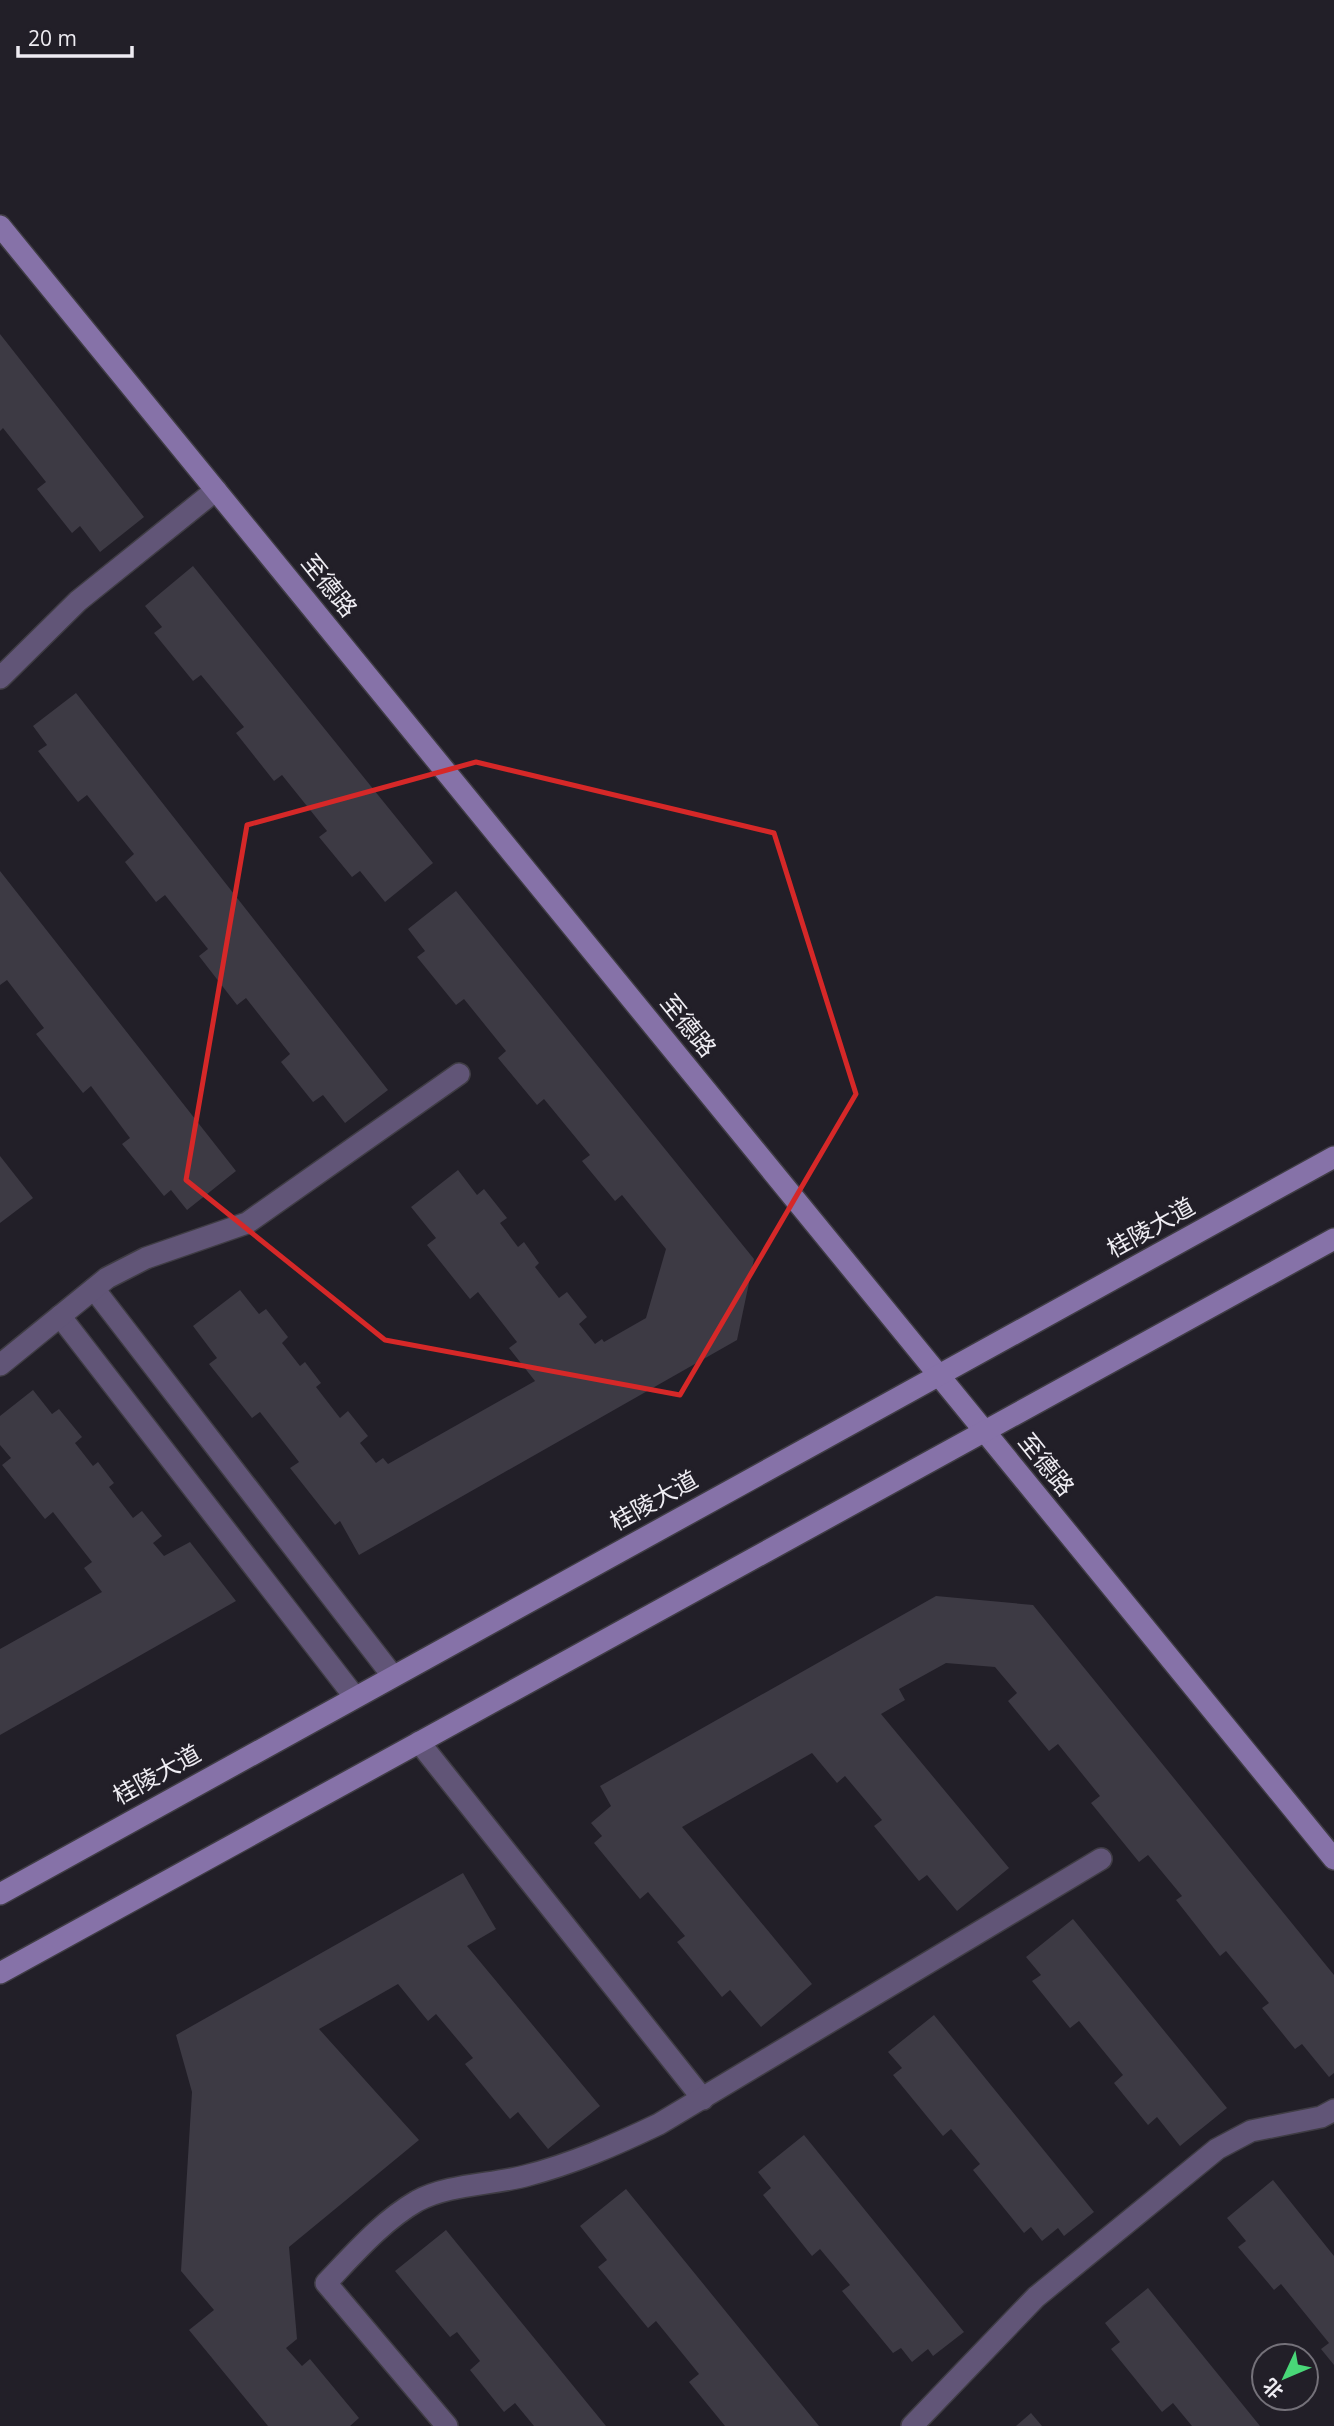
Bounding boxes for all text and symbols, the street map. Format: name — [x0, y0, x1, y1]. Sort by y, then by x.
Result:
scale bar — [18, 14, 131, 58]
text: 20 m — [28, 24, 77, 52]
street label: 至德路 — [295, 547, 366, 623]
street label: 至德路 — [654, 987, 725, 1063]
street label: 桂陵大道 — [1100, 1189, 1200, 1264]
street label: 至德路 — [1012, 1426, 1083, 1502]
street label: 桂陵大道 — [603, 1462, 703, 1537]
street label: 桂陵大道 — [106, 1736, 206, 1811]
north arrow — [1250, 2342, 1320, 2412]
text: 北 — [1257, 2373, 1289, 2405]

